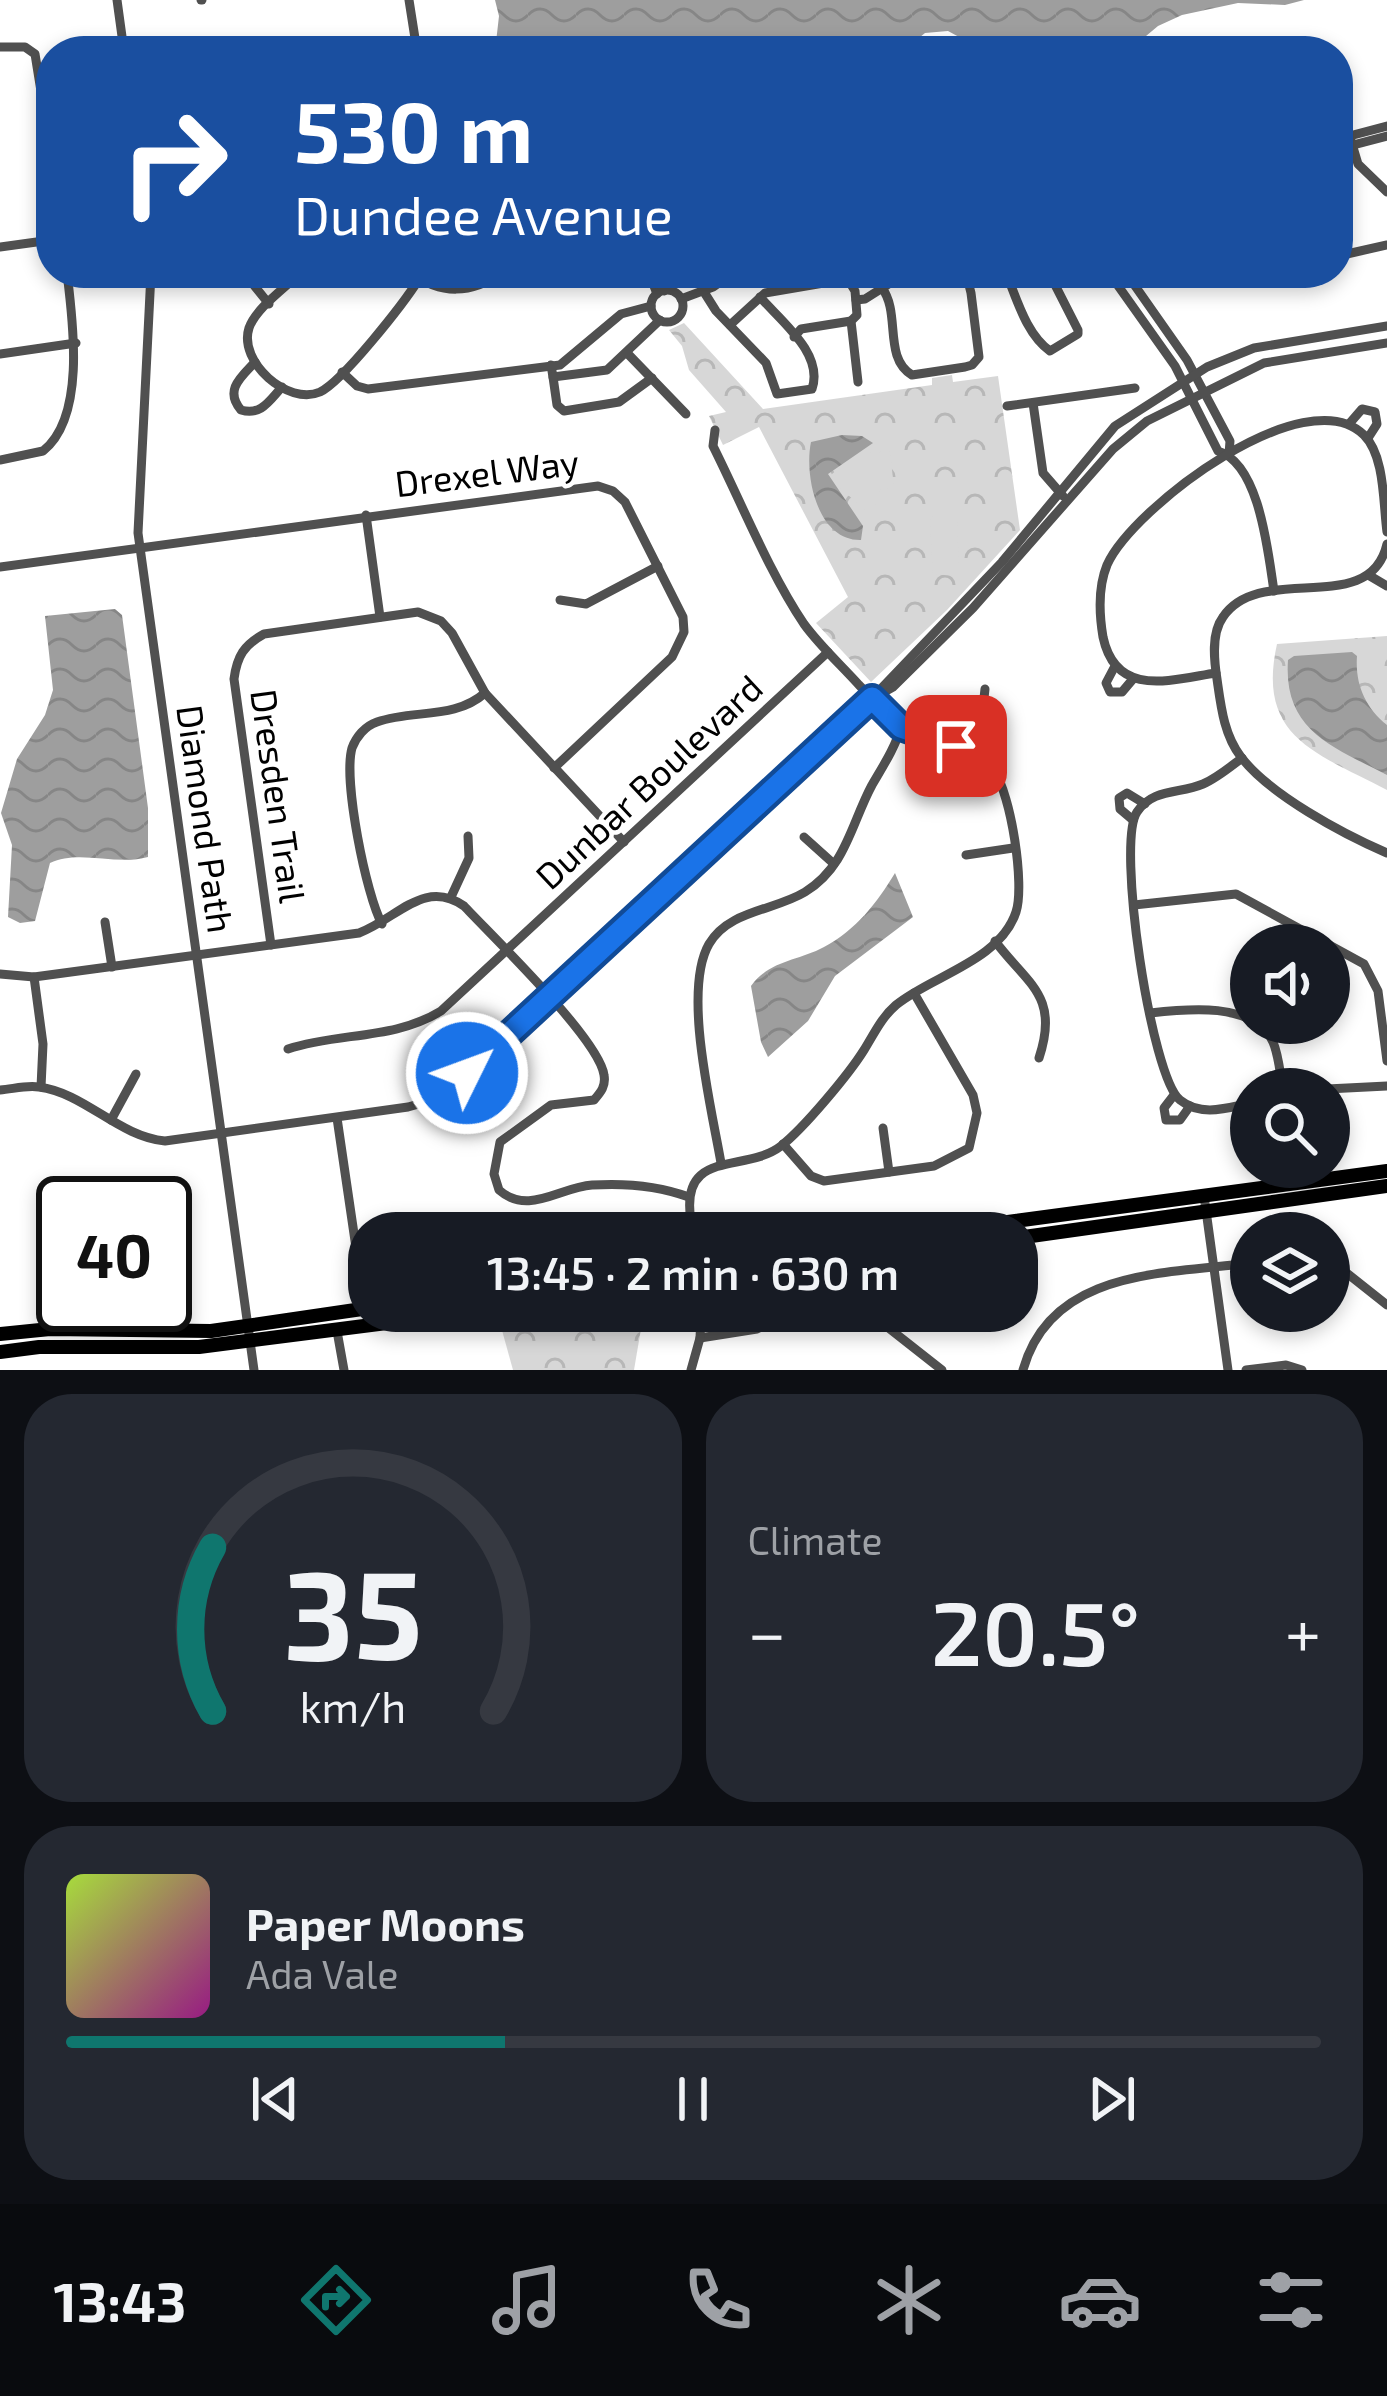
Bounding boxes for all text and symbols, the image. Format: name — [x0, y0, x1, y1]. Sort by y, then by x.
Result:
text: 530 m — [294, 79, 533, 180]
icon: right — [96, 84, 252, 240]
text: Dundee Avenue — [294, 181, 673, 246]
street label: Drexel Way — [392, 439, 581, 504]
street label: Dunbar Boulevard — [526, 665, 770, 897]
street label: Dresden Trail — [243, 686, 316, 906]
pin — [905, 695, 1007, 797]
street label: Diamond Path — [169, 702, 244, 935]
icon: arrive — [923, 713, 989, 779]
map controls — [1230, 924, 1350, 1332]
button: sound — [1230, 924, 1350, 1044]
position arrow — [404, 1010, 530, 1136]
button: search — [1230, 1068, 1350, 1188]
speed limit sign: 40 — [36, 1176, 192, 1332]
button: layers — [1230, 1212, 1350, 1332]
text: 13:45 · 2 min · 630 m — [487, 1245, 899, 1299]
text: Climate — [748, 1516, 882, 1563]
text: 35 — [283, 1535, 423, 1685]
text: 20.5° — [931, 1576, 1140, 1684]
text: − — [748, 1591, 786, 1670]
text: + — [1285, 1591, 1321, 1670]
text: km/h — [299, 1680, 406, 1732]
text: Paper Moons — [246, 1896, 525, 1950]
text: Ada Vale — [246, 1950, 398, 1997]
icon: previous — [242, 2066, 308, 2132]
icon: pause — [660, 2066, 726, 2132]
icon: next — [1079, 2066, 1145, 2132]
icon: directions — [294, 2258, 378, 2342]
icon: music — [485, 2258, 569, 2342]
icon: phone — [676, 2258, 760, 2342]
icon: climate — [867, 2258, 951, 2342]
icon: car — [1058, 2258, 1142, 2342]
icon: filters — [1249, 2258, 1333, 2342]
text: 13:43 — [54, 2268, 186, 2333]

